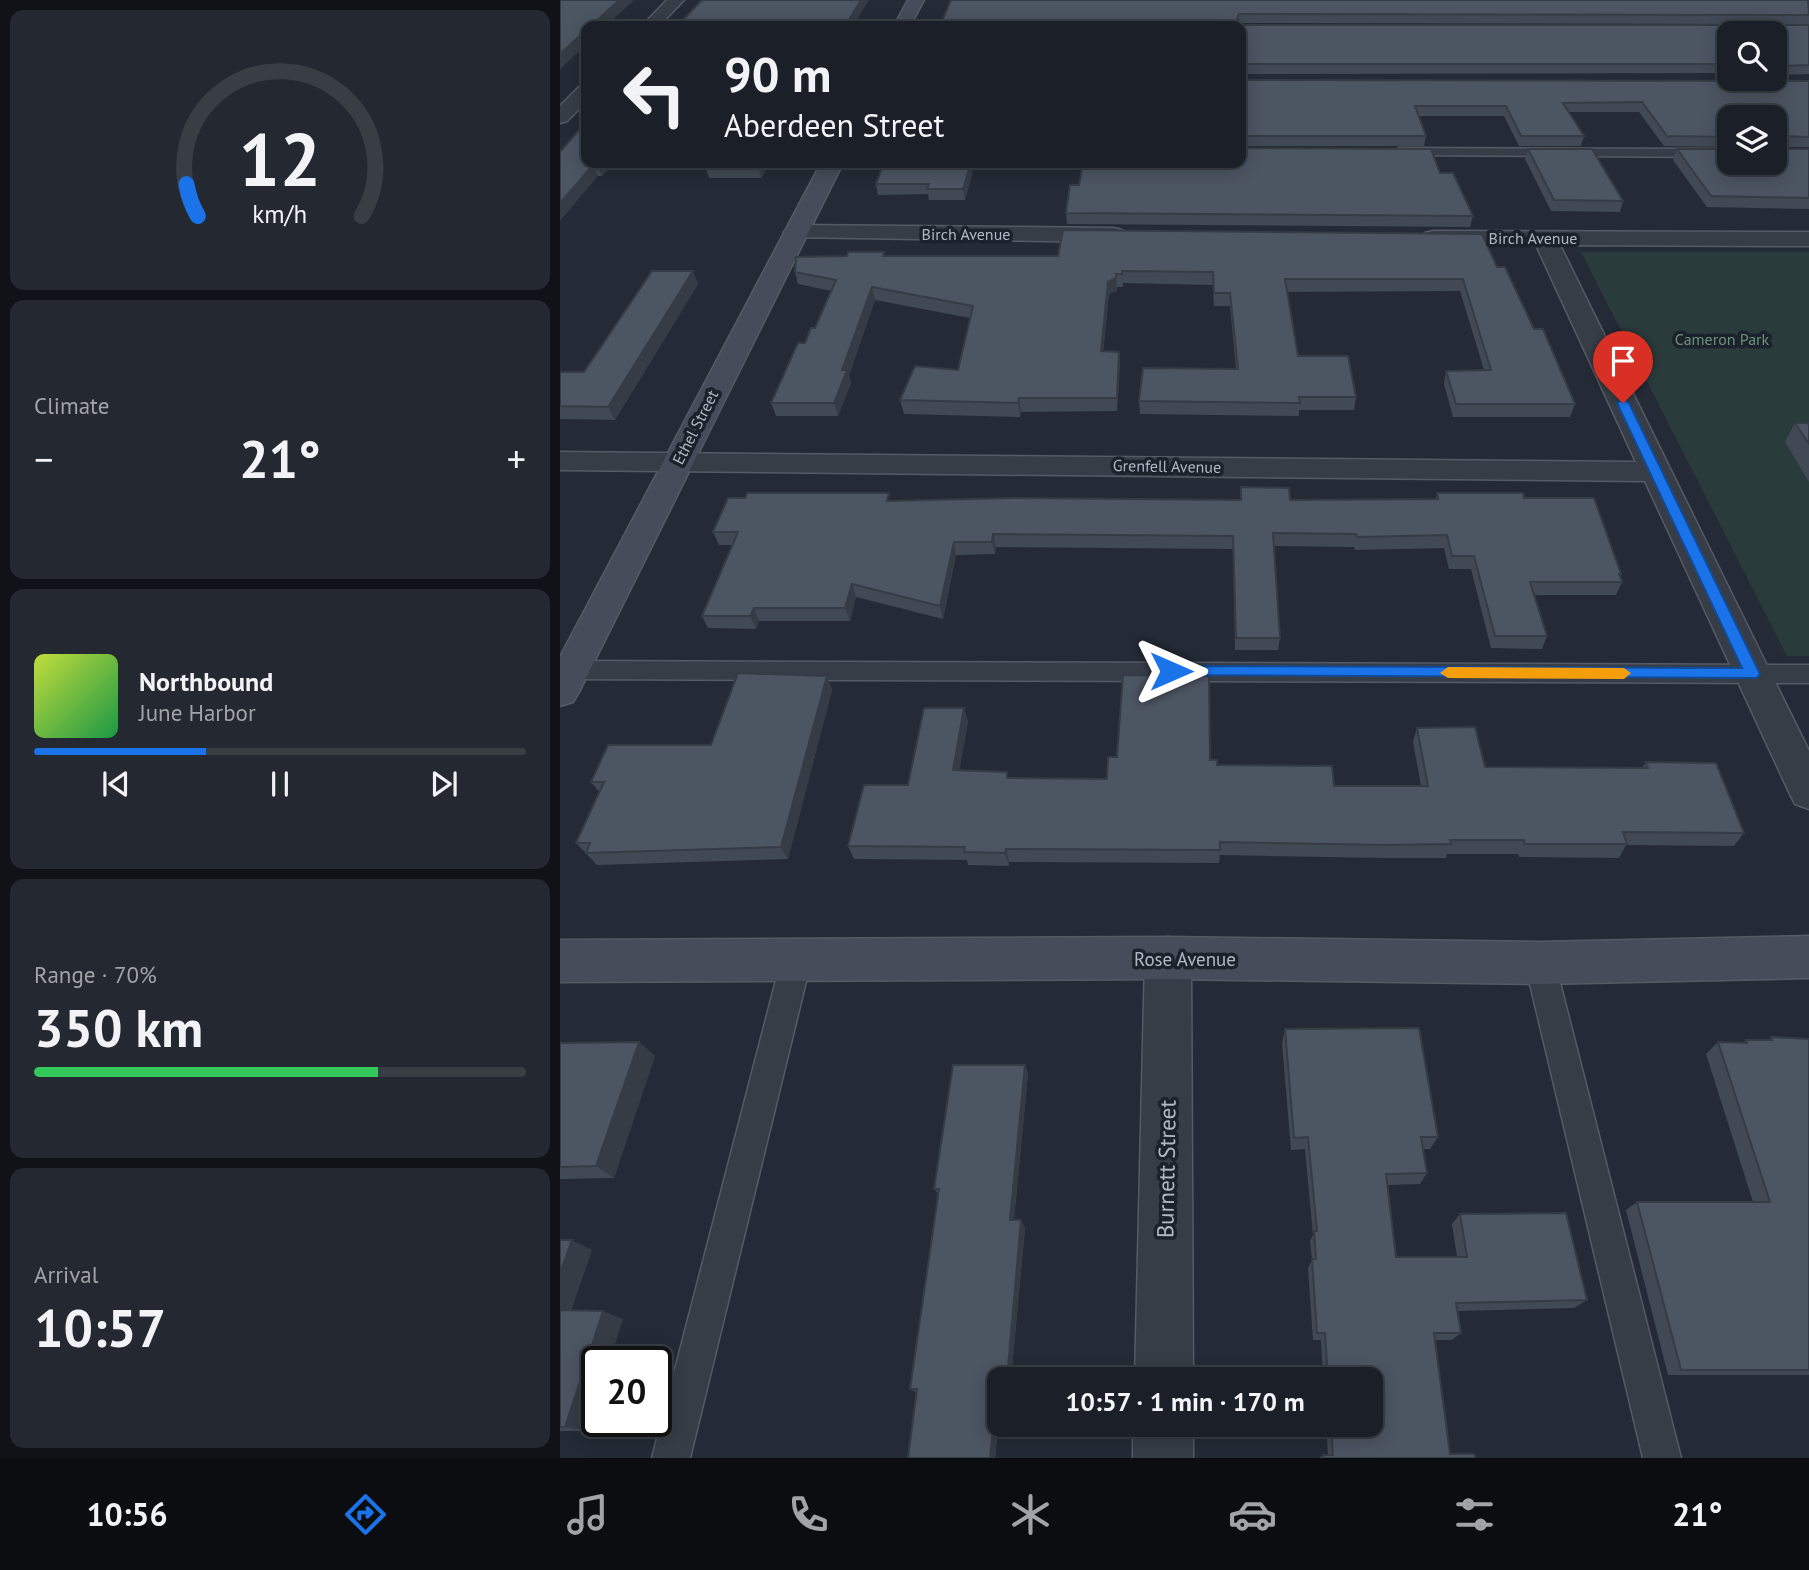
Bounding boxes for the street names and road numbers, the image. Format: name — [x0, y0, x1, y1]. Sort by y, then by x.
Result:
street label: Birch Avenue — [922, 224, 1010, 244]
street label: Birch Avenue — [1489, 228, 1577, 248]
street label: Ethel Street — [668, 386, 722, 467]
street label: Grenfell Avenue — [1113, 455, 1221, 477]
street label: Rose Avenue — [1134, 947, 1236, 971]
street label: Burnett Street — [1150, 1099, 1182, 1238]

